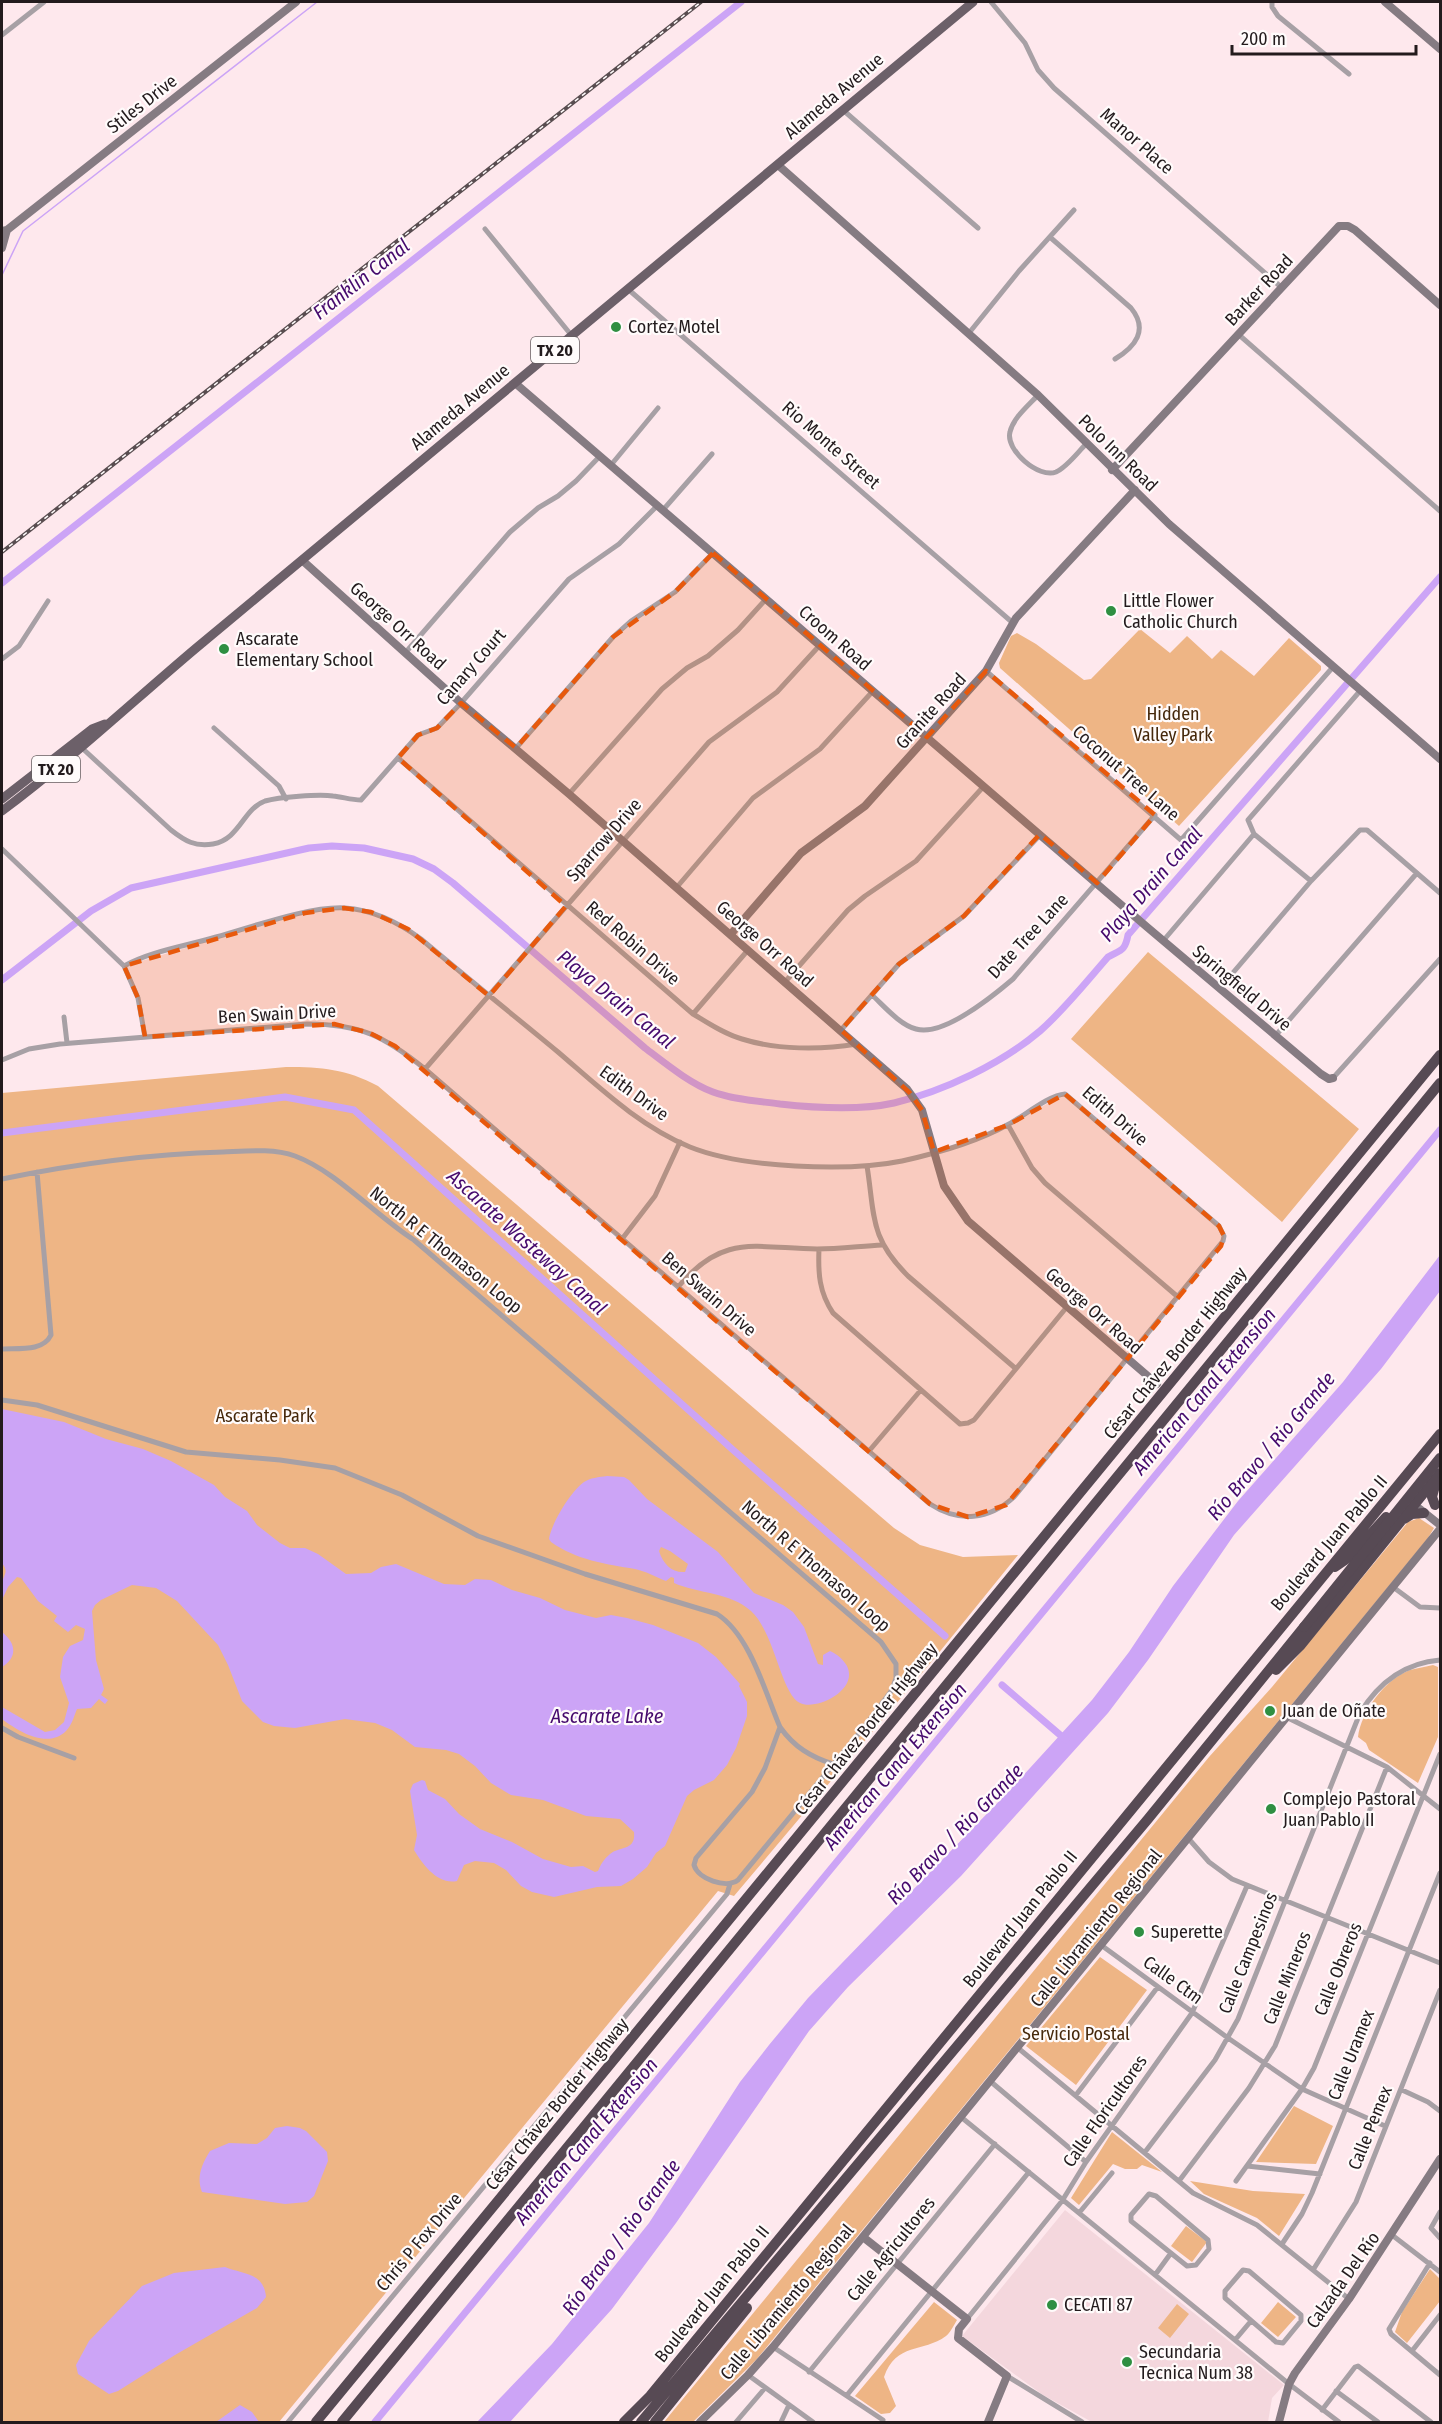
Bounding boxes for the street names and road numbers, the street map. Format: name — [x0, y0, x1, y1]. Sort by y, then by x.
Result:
street label: Alameda Avenue — [780, 48, 888, 144]
street label: Stiles Drive — [103, 70, 182, 138]
street label: Manor Place — [1096, 103, 1178, 179]
street label: Barker Road — [1220, 250, 1298, 330]
road number: TX 20 — [531, 337, 579, 363]
street label: Alameda Avenue — [406, 359, 514, 455]
street label: Rio Monte Street — [777, 396, 885, 494]
street label: Polo Inn Road — [1074, 410, 1162, 496]
street label: George Orr Road — [346, 577, 450, 675]
street label: Croom Road — [794, 601, 876, 675]
street label: Canary Court — [432, 624, 510, 710]
street label: Granite Road — [891, 668, 971, 754]
street label: Coconut Tree Lane — [1068, 721, 1184, 826]
road number: TX 20 — [32, 756, 80, 782]
street label: Sparrow Drive — [562, 794, 646, 886]
street label: Date Tree Lane — [983, 889, 1073, 983]
street label: Red Robin Drive — [582, 896, 685, 990]
street label: George Orr Road — [712, 896, 818, 992]
street label: Springfield Drive — [1188, 940, 1296, 1036]
street label: Ben Swain Drive — [217, 1000, 337, 1028]
street label: Edith Drive — [595, 1061, 673, 1125]
street label: Edith Drive — [1078, 1081, 1152, 1151]
street label: North R E Thomason Loop — [365, 1182, 527, 1318]
street label: Ben Swain Drive — [657, 1247, 761, 1341]
street label: César Chávez Border Highway — [1099, 1262, 1251, 1444]
street label: George Orr Road — [1041, 1263, 1147, 1359]
street label: Boulevard Juan Pablo II — [1266, 1471, 1392, 1615]
street label: North R E Thomason Loop — [737, 1495, 895, 1637]
street label: César Chávez Border Highway — [790, 1638, 942, 1820]
street label: Calle Libramiento Regional — [1026, 1844, 1167, 2011]
street label: Boulevard Juan Pablo II — [958, 1846, 1082, 1992]
street label: Calle Campesinos — [1214, 1889, 1282, 2017]
street label: Calle Obreros — [1309, 1919, 1367, 2019]
street label: Calle Mineros — [1258, 1928, 1316, 2028]
street label: Calle Ctm — [1139, 1951, 1207, 2009]
street label: Calle Uramex — [1323, 2006, 1379, 2104]
street label: César Chávez Border Highway — [481, 2013, 633, 2195]
street label: Calle Floricultores — [1058, 2050, 1152, 2171]
street label: Calle Pemex — [1343, 2083, 1397, 2173]
street label: Chris P Fox Drive — [371, 2188, 467, 2296]
street label: Calle Agricultores — [842, 2192, 940, 2306]
street label: Calle Libramiento Regional — [715, 2219, 859, 2384]
street label: Boulevard Juan Pablo II — [650, 2221, 774, 2367]
street label: Calzada Del Río — [1302, 2227, 1384, 2333]

